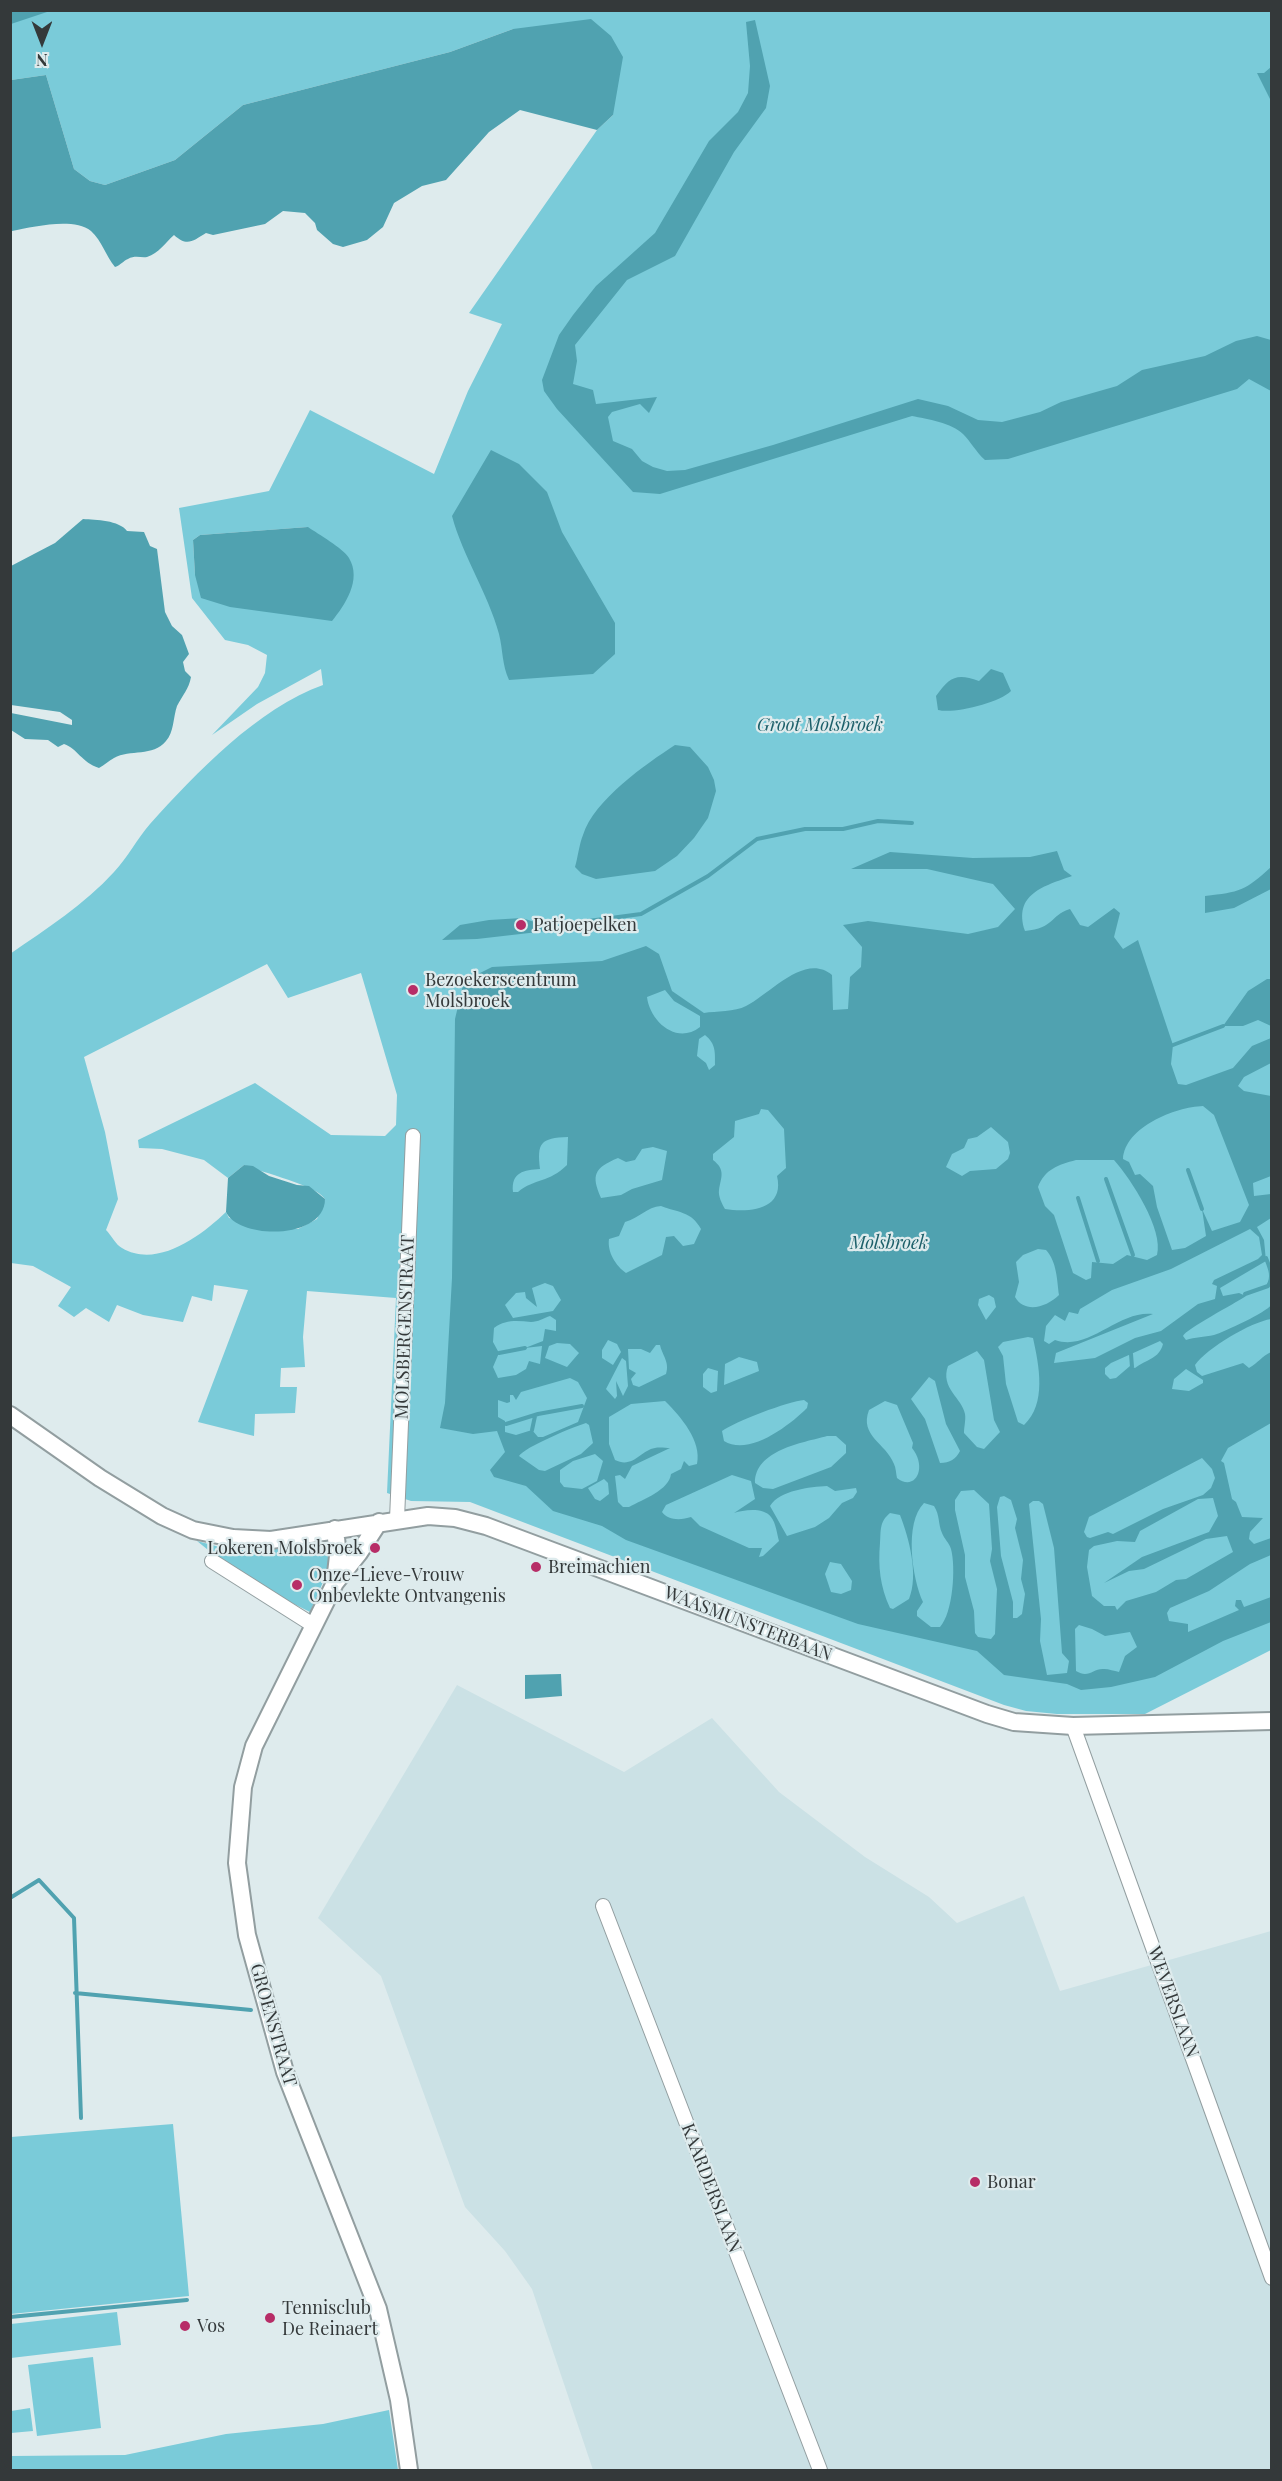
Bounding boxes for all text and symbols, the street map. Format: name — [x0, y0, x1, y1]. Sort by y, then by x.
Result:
north arrow — [12, 12, 72, 72]
text: N — [36, 50, 48, 71]
park label: Groot Molsbroek — [757, 714, 883, 736]
place label: Patjoepelken — [533, 914, 637, 936]
marker: Patjoepelken — [514, 918, 528, 932]
place label: Bezoekerscentrum Molsbroek — [425, 969, 577, 1012]
marker: Bezoekerscentrum Molsbroek — [406, 983, 420, 997]
park label: Molsbroek — [850, 1232, 928, 1254]
street label: MOLSBERGENSTRAAT — [391, 1234, 419, 1420]
place label: Lokeren Molsbroek — [207, 1537, 363, 1559]
marker: Lokeren Molsbroek — [368, 1541, 382, 1555]
place label: Breimachien — [548, 1556, 651, 1578]
marker: Breimachien — [529, 1560, 543, 1574]
place label: Onze-Lieve-Vrouw Onbevlekte Ontvangenis — [309, 1564, 506, 1606]
marker: Onze-Lieve-Vrouw Onbevlekte Ontvangenis — [290, 1578, 304, 1592]
street label: WAASMUNSTERBAAN — [661, 1582, 835, 1666]
street label: WEVERSLAAN — [1143, 1944, 1203, 2060]
street label: GROENSTRAAT — [245, 1961, 301, 2089]
street label: KAARDERSLAAN — [676, 2120, 746, 2256]
place label: Bonar — [987, 2171, 1036, 2193]
marker: Bonar — [968, 2175, 982, 2189]
place label: Tennisclub De Reinaert — [282, 2297, 378, 2340]
marker: Tennisclub De Reinaert — [263, 2311, 277, 2325]
place label: Vos — [197, 2315, 225, 2337]
marker: Vos — [178, 2319, 192, 2333]

